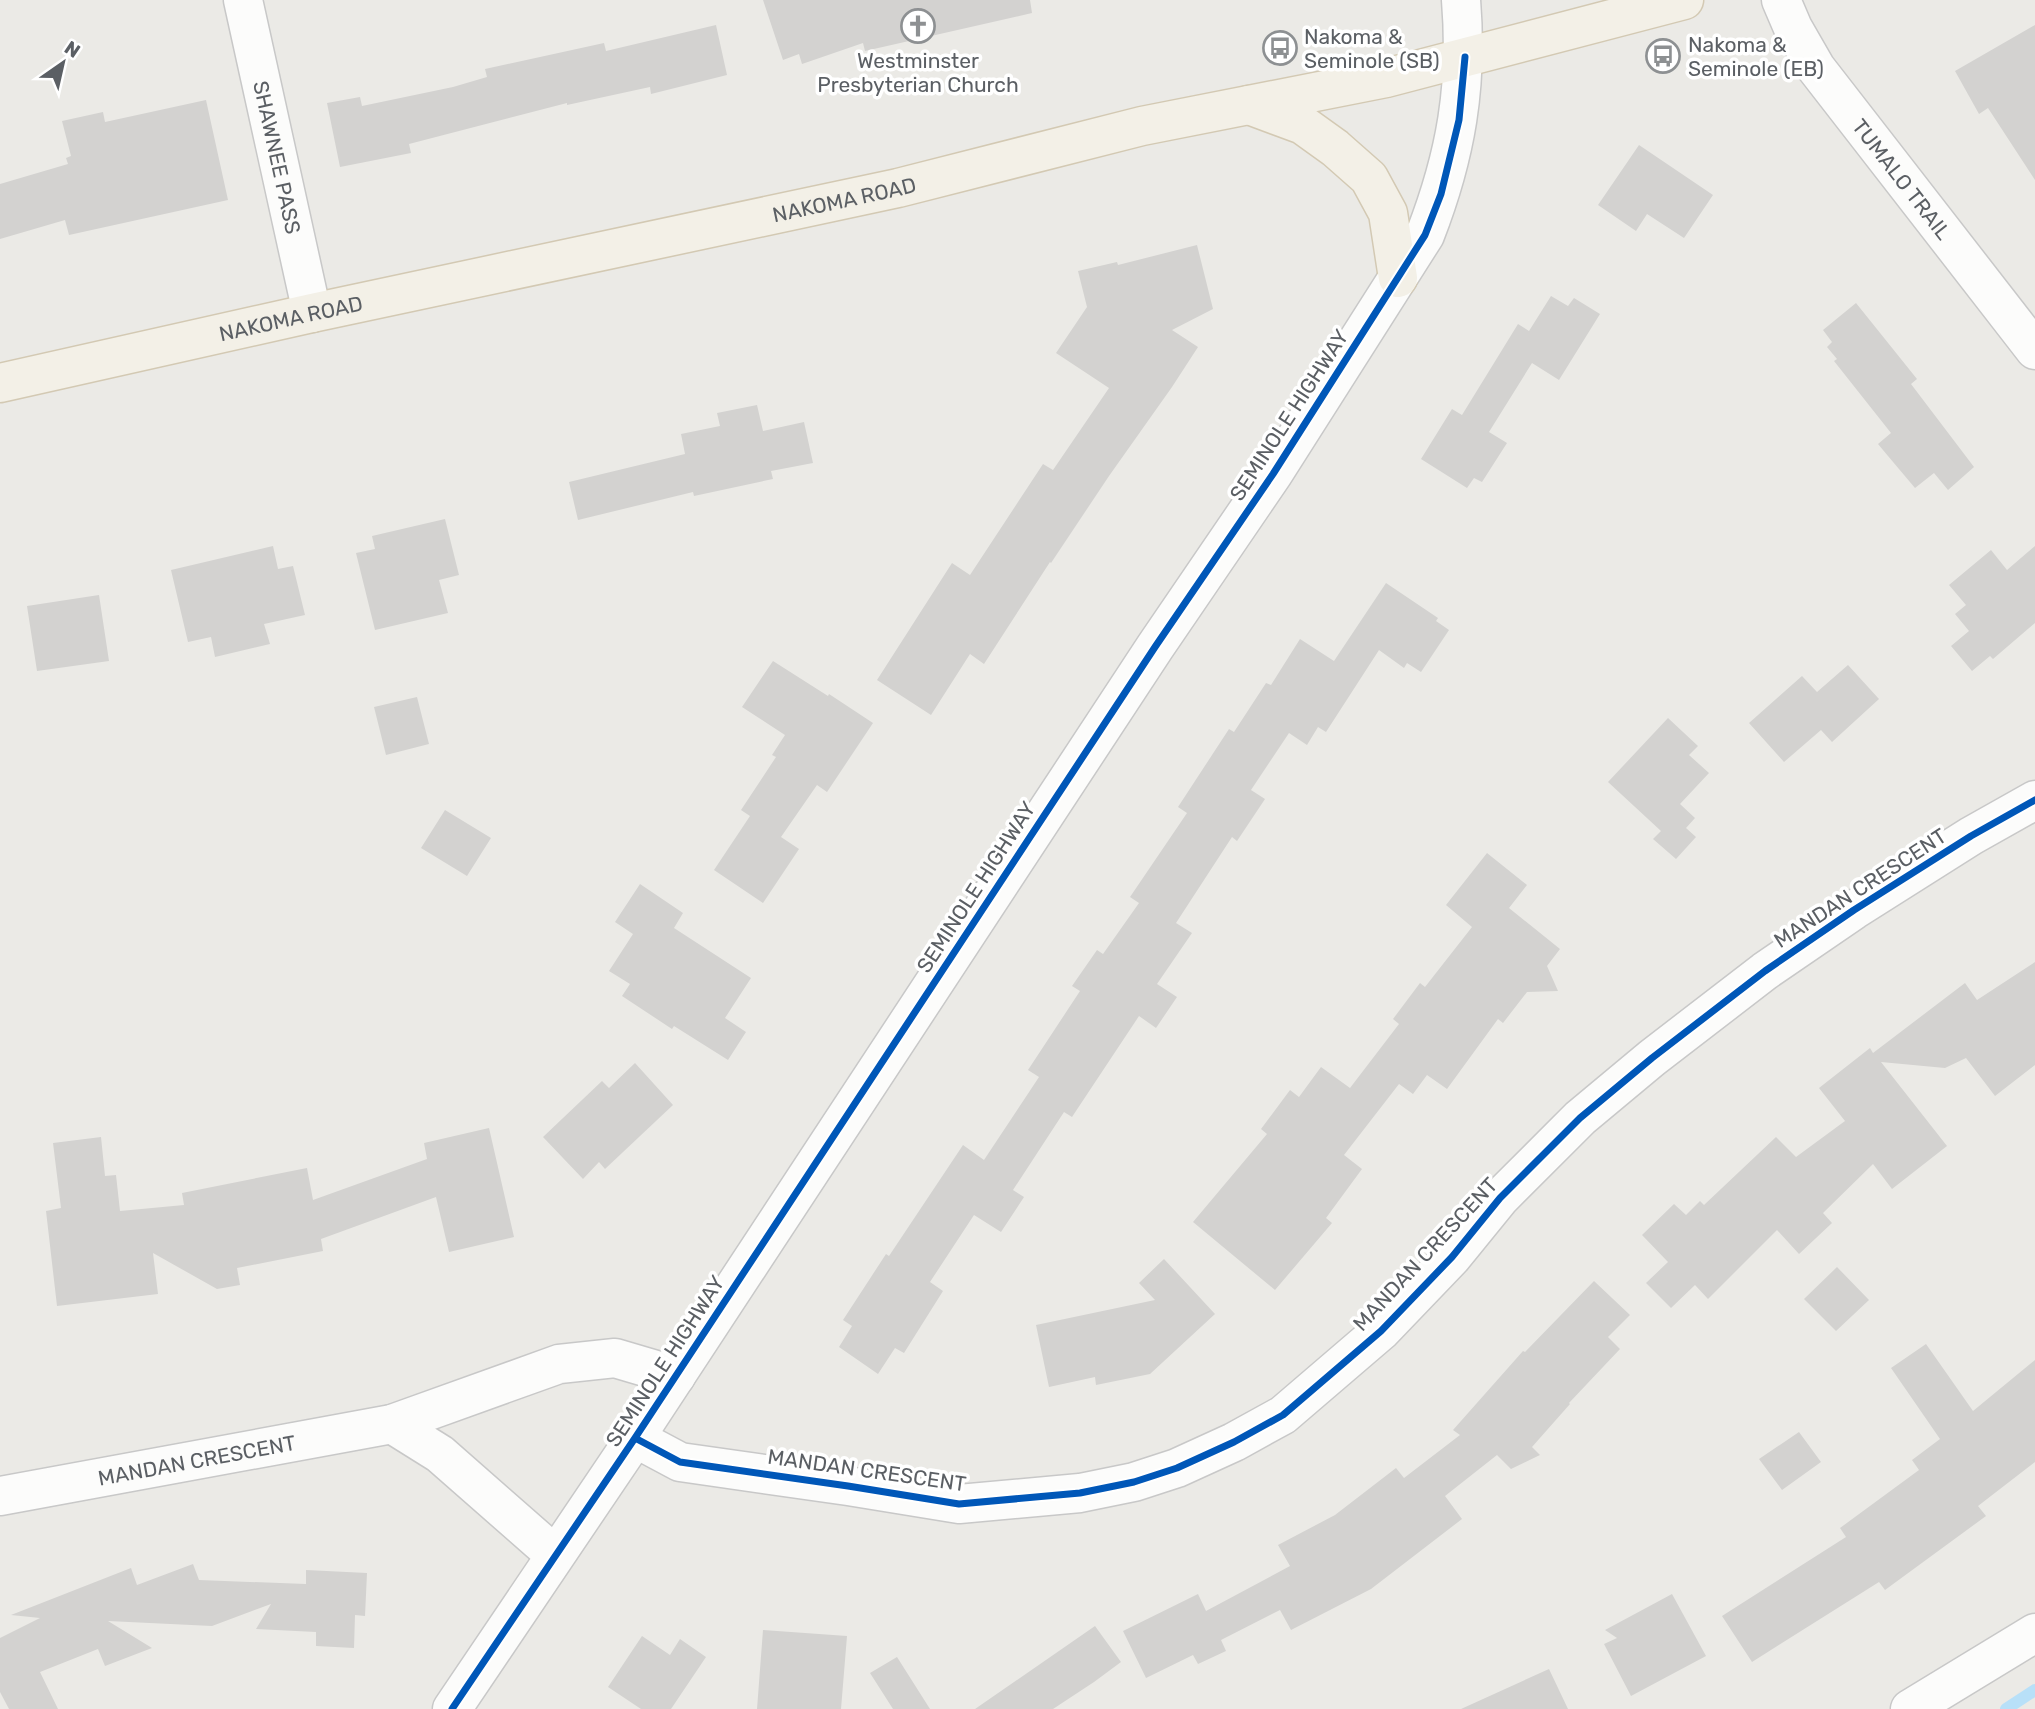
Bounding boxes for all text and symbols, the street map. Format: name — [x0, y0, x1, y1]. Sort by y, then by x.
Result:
church icon: Westminster Presbyterian Church — [899, 7, 937, 45]
place label: Nakoma & Seminole (SB) — [1304, 24, 1440, 73]
north arrow — [28, 28, 98, 98]
bus stop icon: Nakoma & Seminole (SB) — [1261, 29, 1299, 67]
place label: Nakoma & Seminole (EB) — [1688, 32, 1824, 81]
text: N — [60, 36, 84, 63]
bus stop icon: Nakoma & Seminole (EB) — [1644, 37, 1682, 75]
place label: Westminster Presbyterian Church — [817, 48, 1019, 97]
street label: SHAWNEE PASS — [249, 78, 307, 236]
street label: TUMALO TRAIL — [1848, 114, 1957, 244]
street label: NAKOMA ROAD — [770, 171, 919, 227]
street label: NAKOMA ROAD — [217, 290, 365, 346]
street label: SEMINOLE HIGHWAY — [1224, 325, 1354, 505]
street label: SEMINOLE HIGHWAY — [911, 797, 1041, 977]
street label: MANDAN CRESCENT — [1769, 823, 1951, 953]
street label: MANDAN CRESCENT — [1348, 1172, 1502, 1336]
street label: SEMINOLE HIGHWAY — [600, 1271, 730, 1451]
street label: MANDAN CRESCENT — [96, 1429, 298, 1490]
street label: MANDAN CRESCENT — [766, 1444, 968, 1496]

